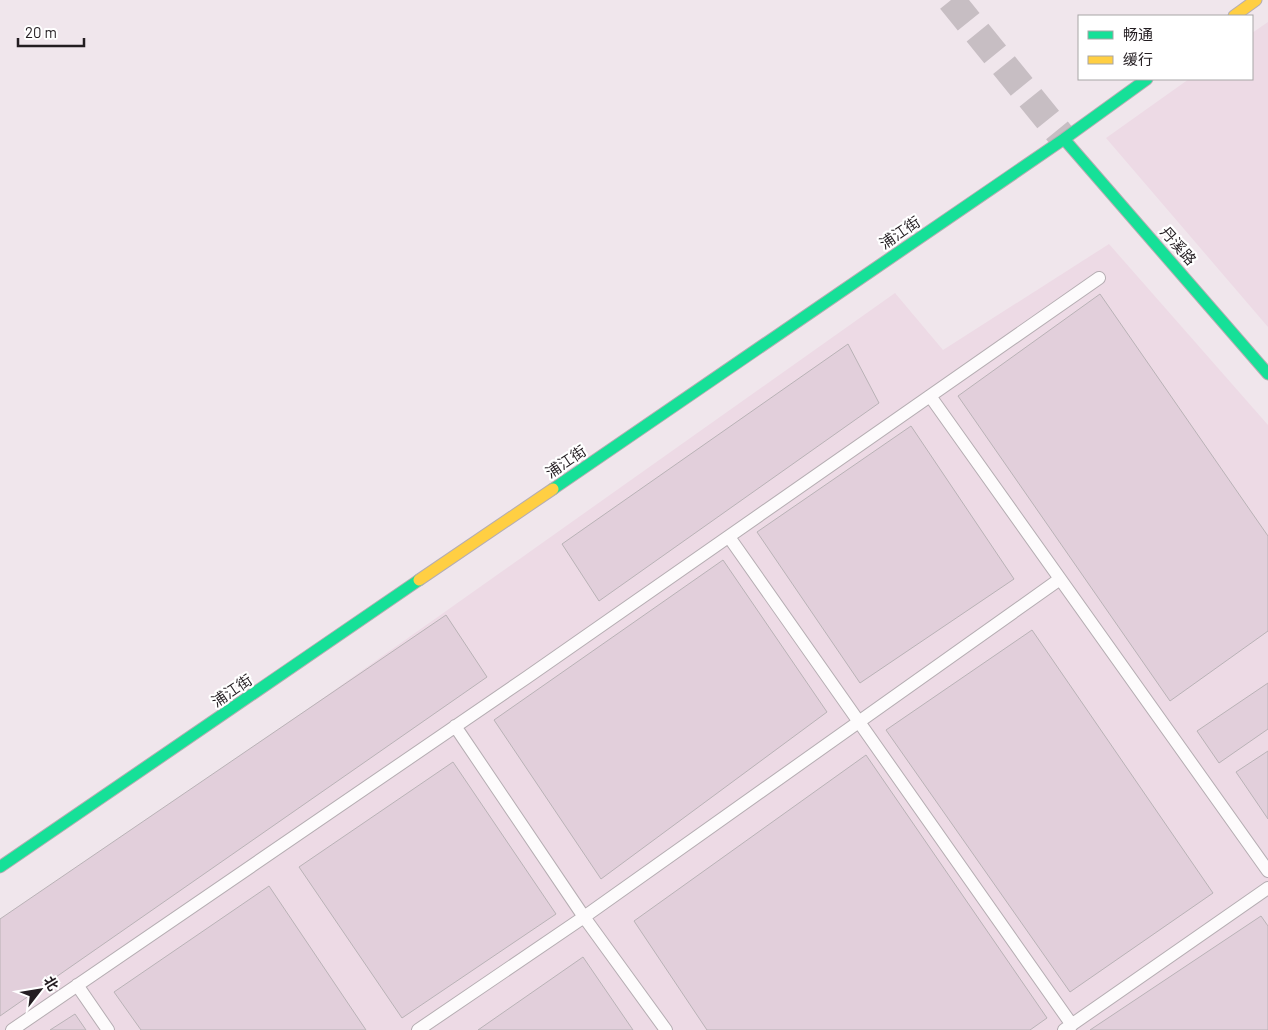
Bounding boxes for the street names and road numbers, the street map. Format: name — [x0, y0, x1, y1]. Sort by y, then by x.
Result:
street label: 浦江街 — [876, 212, 923, 252]
street label: 丹溪路 — [1157, 222, 1200, 268]
street label: 浦江街 — [542, 441, 589, 481]
street label: 浦江街 — [208, 670, 255, 710]

